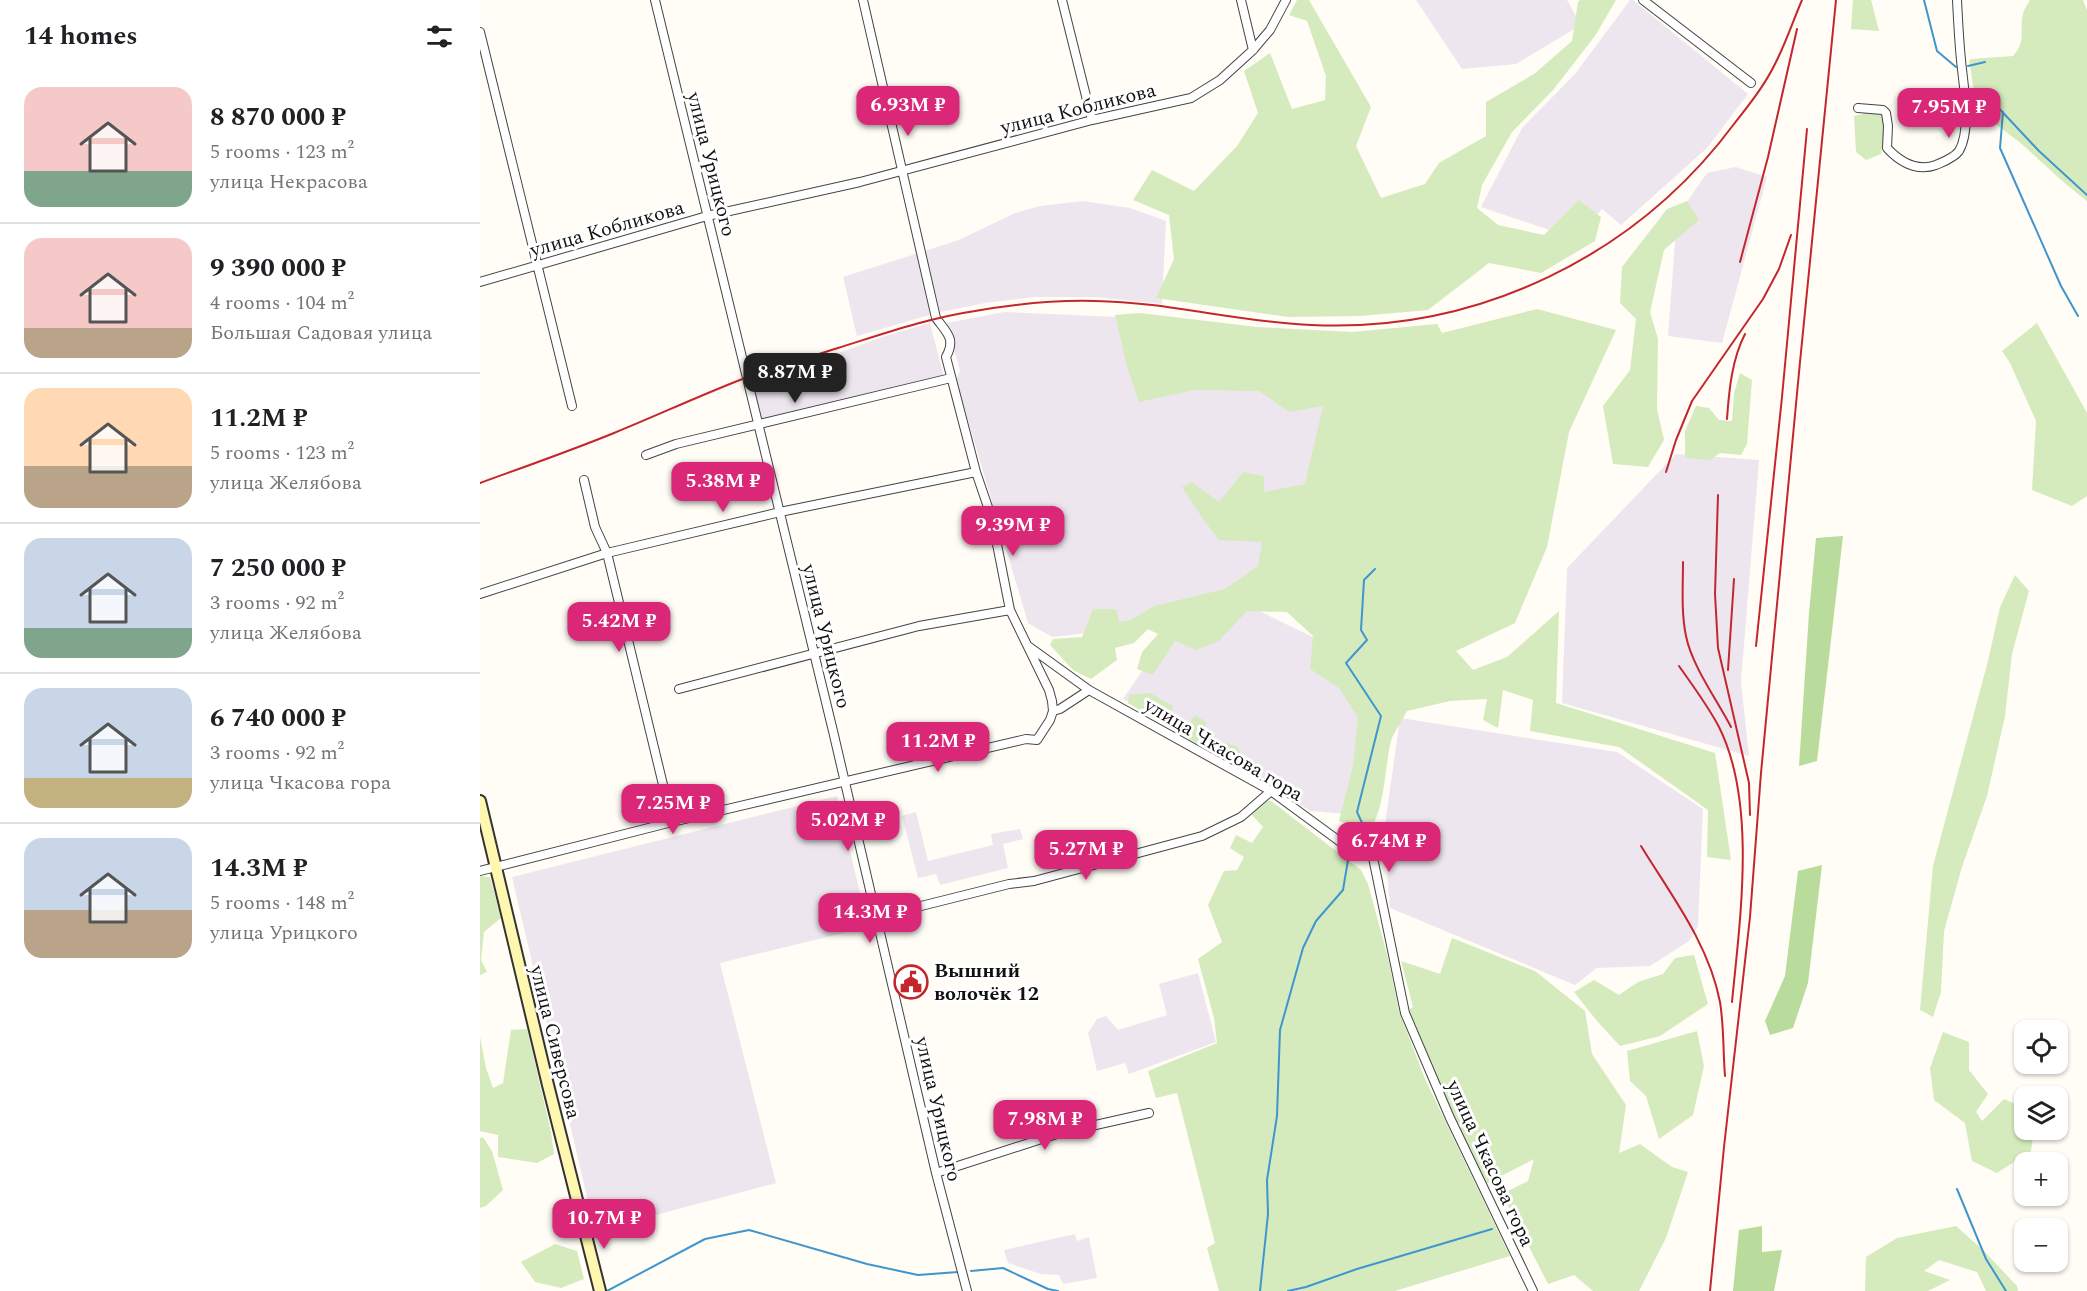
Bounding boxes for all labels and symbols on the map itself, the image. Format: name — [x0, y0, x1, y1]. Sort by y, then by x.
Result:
street label: улица Кобликова — [996, 75, 1159, 143]
pin: 6.93M ₽ — [853, 86, 963, 137]
street label: улица Урицкого — [678, 88, 743, 240]
pin: 7.95M ₽ — [1894, 88, 2004, 139]
street label: улица Кобликова — [526, 193, 688, 266]
pin: 8.87M ₽ — [740, 353, 850, 404]
pin: 5.38M ₽ — [668, 462, 778, 513]
pin: 9.39M ₽ — [958, 506, 1068, 557]
street label: улица Урицкого — [793, 560, 858, 712]
pin: 5.42M ₽ — [564, 602, 674, 653]
street label: улица Чкасова гора — [1137, 690, 1309, 809]
pin: 11.2M ₽ — [883, 722, 993, 773]
pin: 7.25M ₽ — [618, 784, 728, 835]
pin: 5.02M ₽ — [793, 801, 903, 852]
pin: 6.74M ₽ — [1334, 822, 1444, 873]
pin: 5.27M ₽ — [1031, 830, 1141, 881]
pin: 14.3M ₽ — [815, 893, 925, 944]
place label: Вышний волочёк 12 — [934, 956, 1039, 1009]
street label: улица Сиверсова — [521, 961, 589, 1122]
public building icon: Вышний волочёк 12 — [893, 964, 929, 1000]
street label: улица Урицкого — [907, 1033, 969, 1185]
street label: улица Чкасова гора — [1438, 1074, 1542, 1252]
pin: 7.98M ₽ — [990, 1100, 1100, 1151]
pin: 10.7M ₽ — [549, 1199, 659, 1250]

